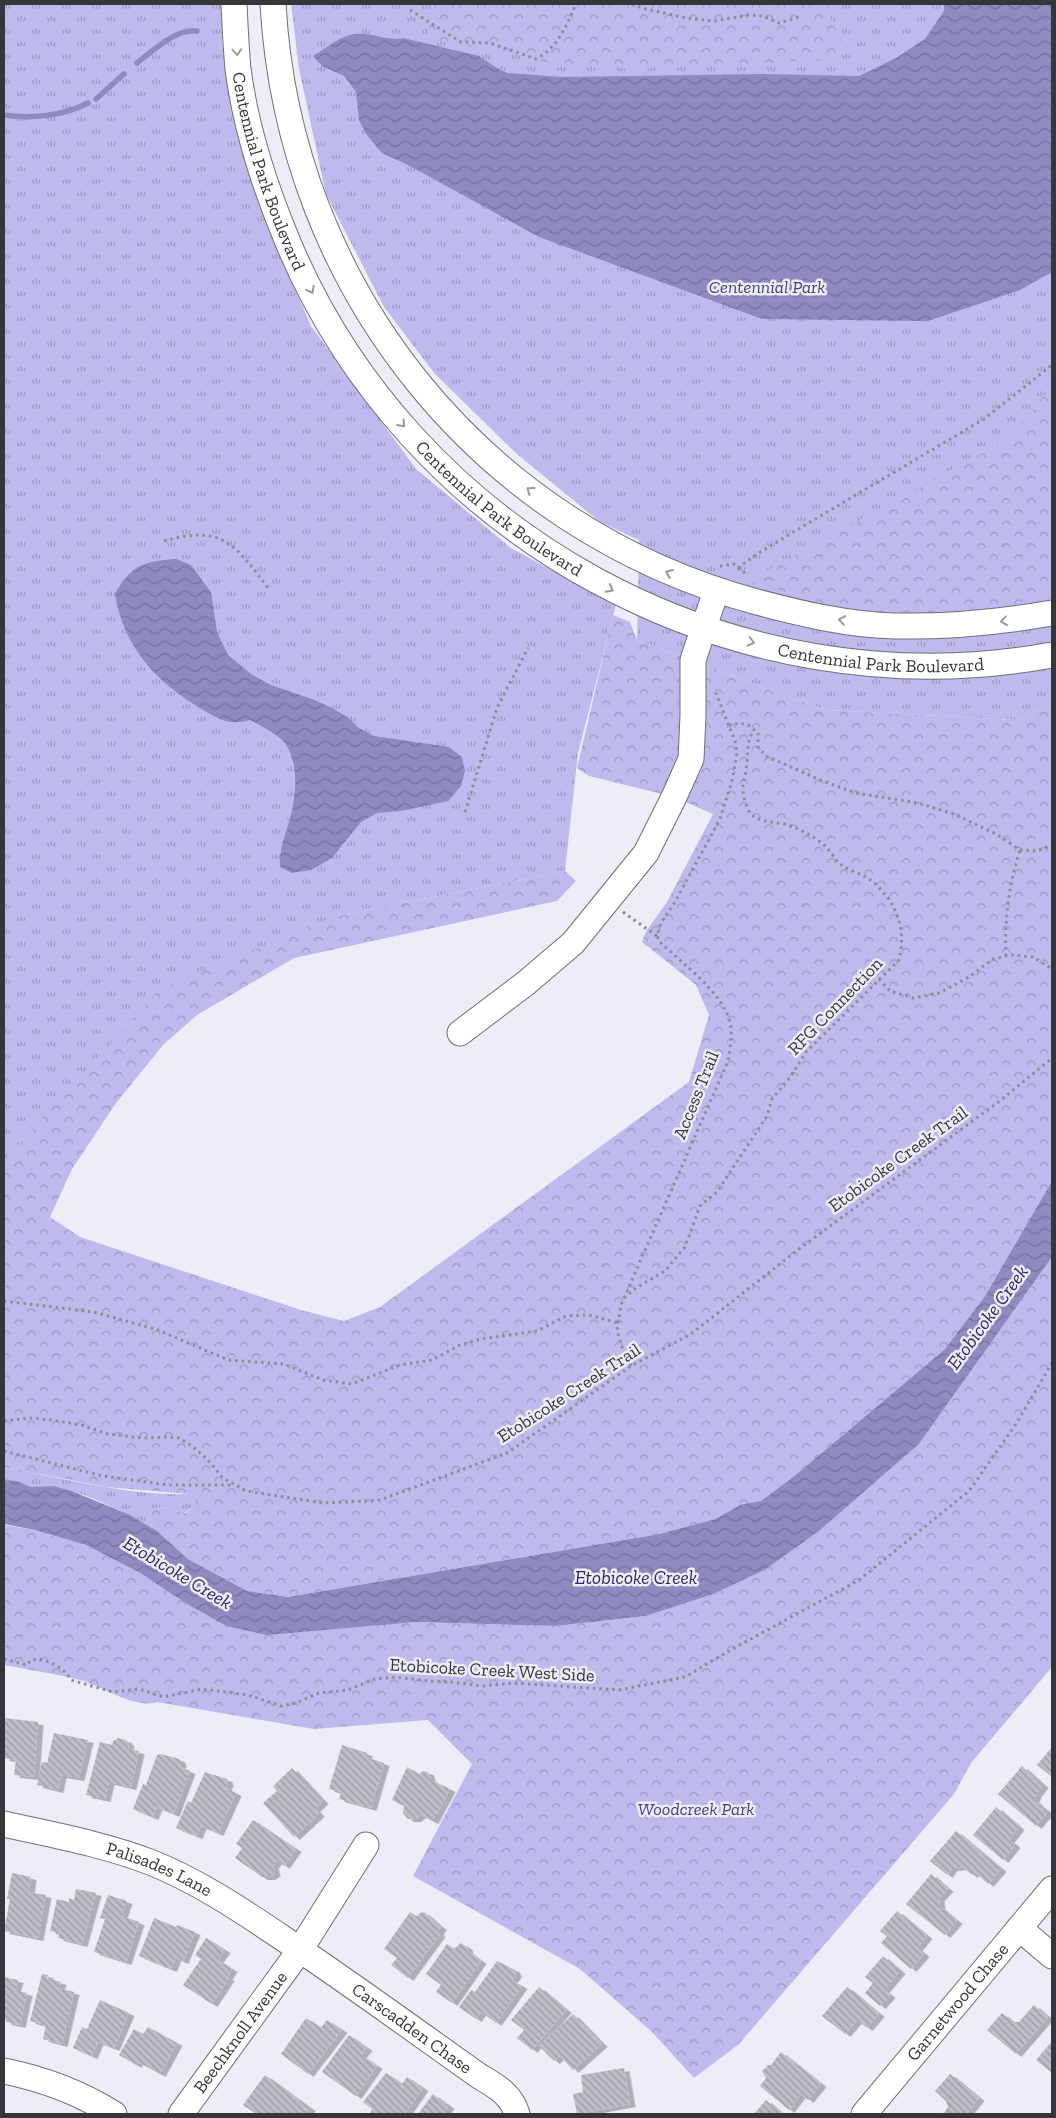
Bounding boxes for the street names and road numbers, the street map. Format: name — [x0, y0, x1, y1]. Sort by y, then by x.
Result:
street label: Centennial Park Boulevard — [228, 71, 310, 274]
street label: Centennial Park Boulevard — [411, 436, 586, 581]
street label: Centennial Park Boulevard — [776, 638, 985, 677]
street label: RFG Connection — [783, 952, 888, 1059]
street label: Access Trail — [668, 1048, 724, 1142]
street label: Etobicoke Creek Trail — [824, 1101, 972, 1217]
street label: Etobicoke Creek Trail — [493, 1338, 645, 1448]
street label: Etobicoke Creek West Side — [389, 1654, 595, 1686]
street label: Palisades Lane — [104, 1837, 216, 1901]
street label: Garnetwood Chase — [902, 1938, 1013, 2065]
street label: Beechknoll Avenue — [189, 1967, 292, 2098]
street label: Carscadden Chase — [348, 1978, 476, 2079]

